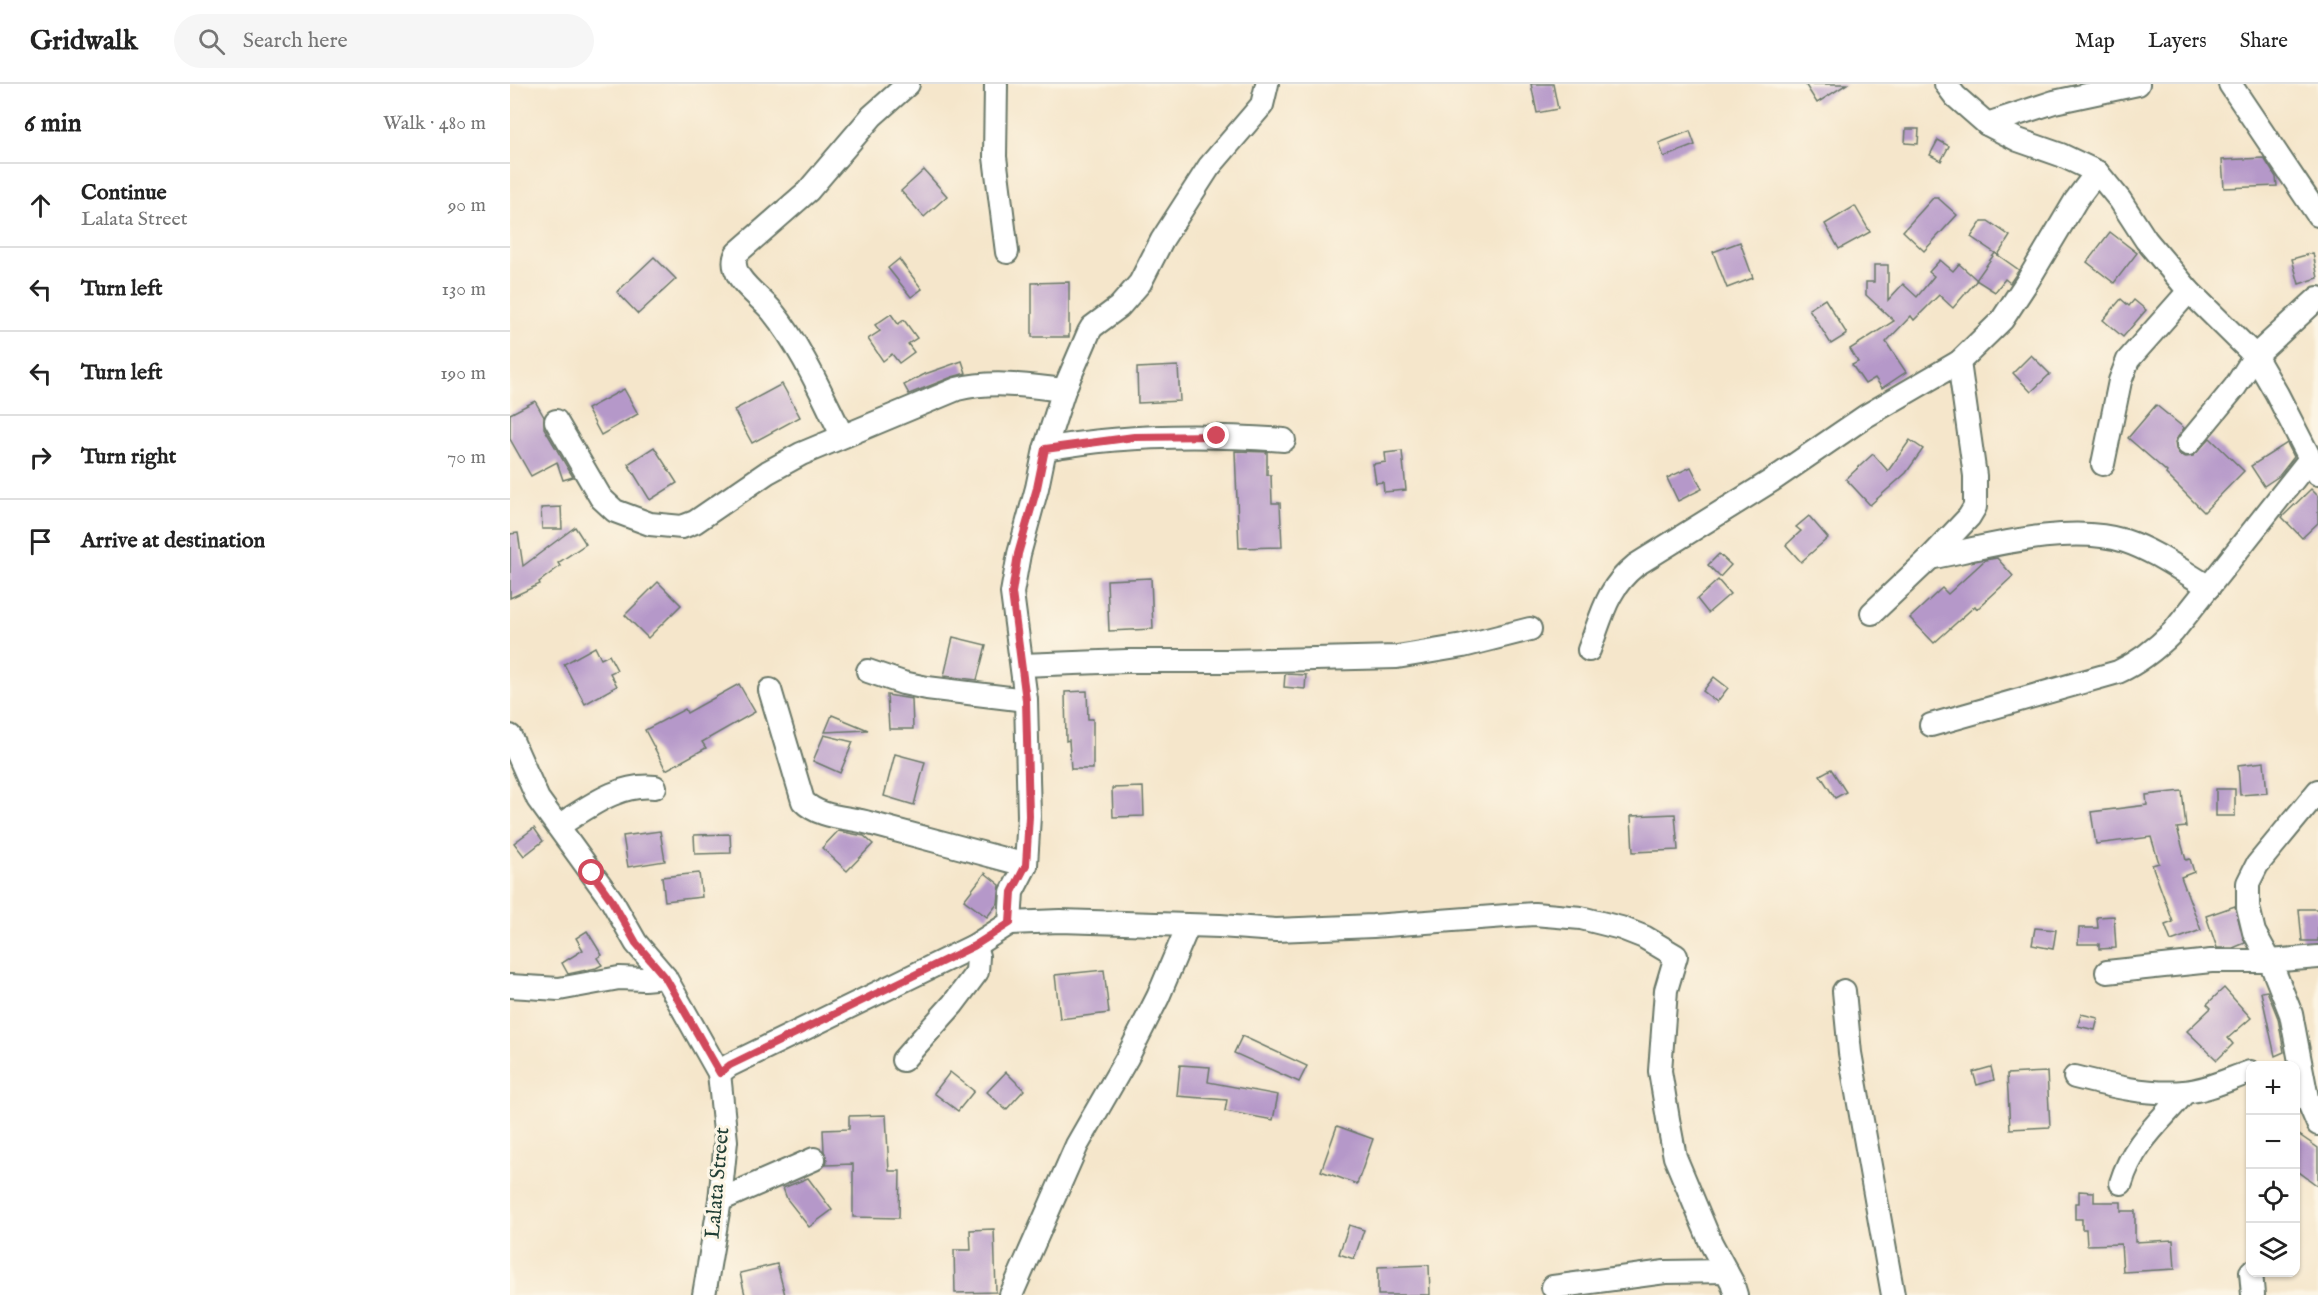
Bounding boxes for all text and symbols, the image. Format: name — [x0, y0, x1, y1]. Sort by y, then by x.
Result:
search box — [174, 14, 594, 68]
text: Gridwalk — [30, 24, 138, 59]
icon: search — [195, 25, 228, 58]
text: Search here — [243, 27, 348, 55]
text: Map — [2075, 28, 2115, 55]
text: Layers — [2148, 28, 2207, 55]
text: Share — [2240, 28, 2288, 55]
text: 6 min — [24, 107, 82, 140]
text: Walk · 480 m — [383, 111, 486, 136]
text: Continue — [81, 179, 167, 207]
icon: ahead — [24, 189, 57, 222]
text: 90 m — [448, 193, 486, 218]
text: Lalata Street — [81, 207, 188, 232]
icon: left — [24, 273, 57, 306]
text: Turn left — [81, 275, 163, 303]
text: 130 m — [441, 277, 486, 302]
icon: left — [24, 357, 57, 390]
text: Turn left — [81, 359, 163, 387]
text: 190 m — [440, 361, 486, 386]
route end — [1203, 422, 1229, 448]
icon: right — [24, 441, 57, 474]
text: Turn right — [81, 443, 176, 471]
text: 70 m — [447, 445, 486, 470]
icon: arrive — [24, 525, 57, 558]
text: Arrive at destination — [81, 527, 265, 555]
route start — [578, 859, 604, 885]
map controls — [2246, 1061, 2300, 1277]
button: + — [2246, 1061, 2300, 1115]
button: − — [2246, 1115, 2300, 1169]
street label: Lalata Street — [700, 1126, 736, 1240]
button: locate — [2246, 1169, 2300, 1223]
button: layers — [2246, 1223, 2300, 1277]

